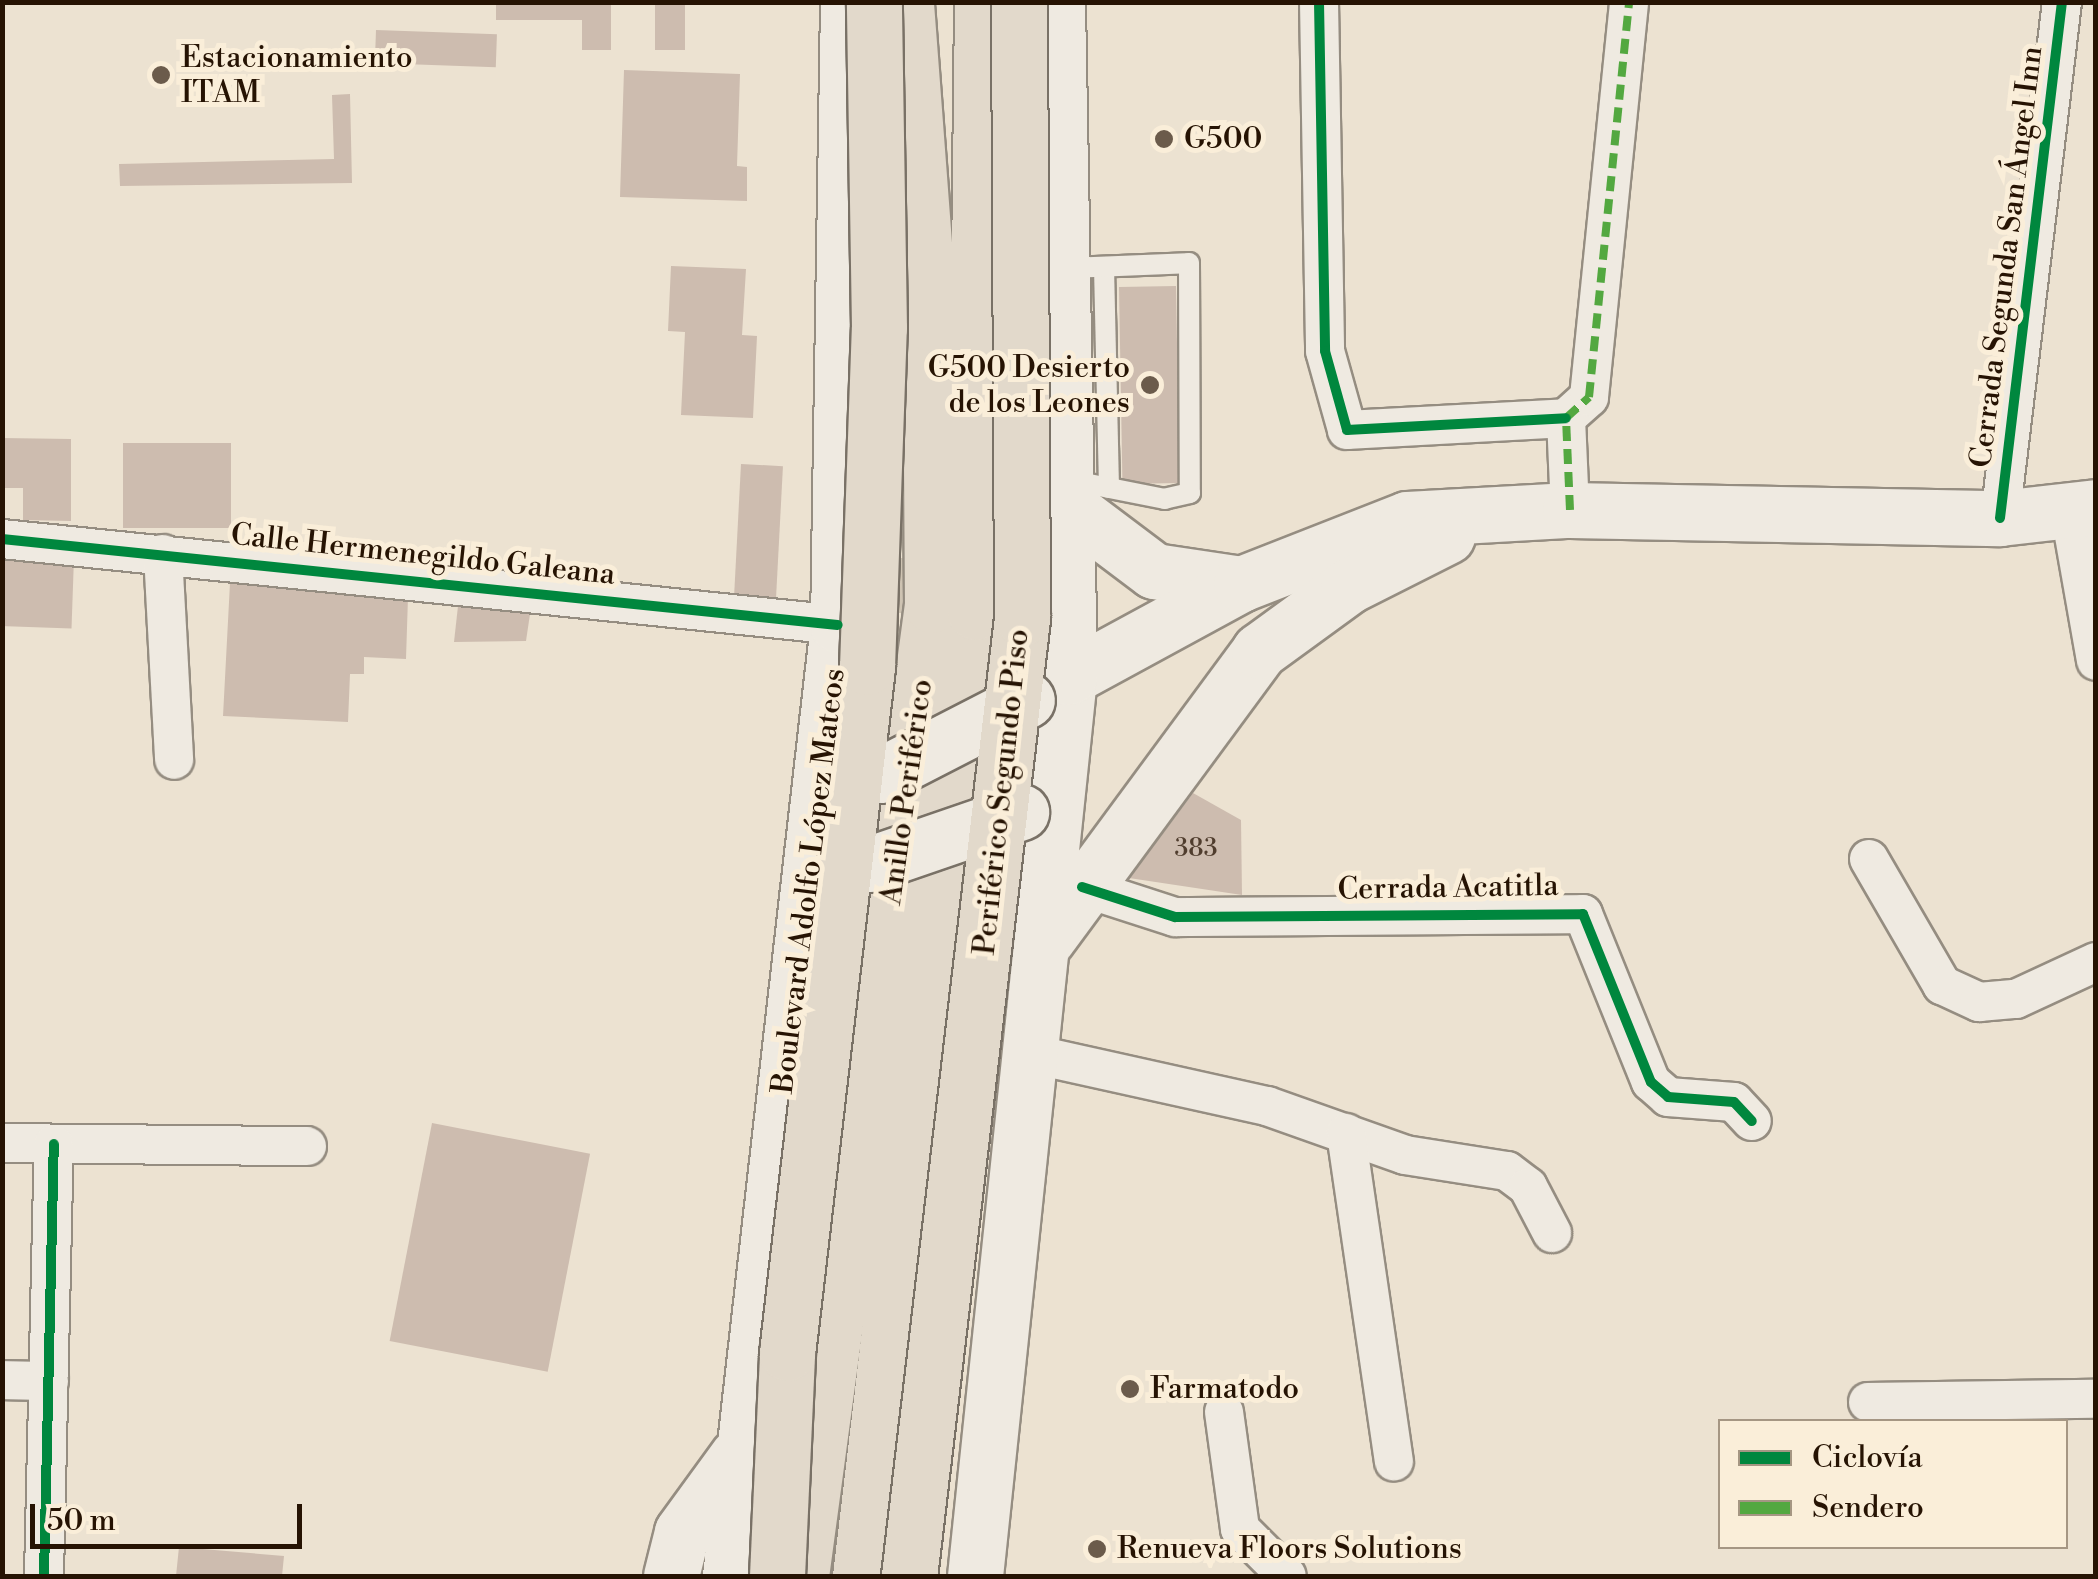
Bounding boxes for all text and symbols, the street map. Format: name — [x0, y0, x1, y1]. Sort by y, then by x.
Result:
place label: Estacionamiento ITAM — [181, 40, 413, 110]
street label: Cerrada Segunda San Ángel Inn — [1963, 44, 2051, 470]
marker: Estacionamiento ITAM — [150, 64, 172, 86]
place label: G500 — [1184, 121, 1262, 157]
marker: G500 — [1153, 128, 1175, 150]
place label: G500 Desierto de los Leones — [928, 350, 1130, 420]
marker: G500 Desierto de los Leones — [1139, 374, 1161, 396]
street label: Calle Hermenegildo Galeana — [229, 517, 617, 593]
street label: Periférico Segundo Piso — [967, 627, 1037, 957]
street label: Boulevard Adolfo López Mateos — [765, 666, 853, 1096]
street label: Anillo Periférico — [873, 677, 941, 907]
house number: 383 — [1175, 834, 1217, 864]
street label: Cerrada Acatitla — [1337, 868, 1559, 908]
place label: Farmatodo — [1150, 1371, 1299, 1407]
marker: Farmatodo — [1119, 1378, 1141, 1400]
legend — [1718, 1419, 2068, 1549]
text: Ciclovía — [1812, 1439, 1923, 1477]
scale bar — [35, 1484, 308, 1546]
text: Sendero — [1812, 1489, 1924, 1527]
text: 50 m — [47, 1502, 116, 1540]
place label: Renueva Floors Solutions — [1117, 1531, 1462, 1567]
marker: Renueva Floors Solutions — [1086, 1538, 1108, 1560]

